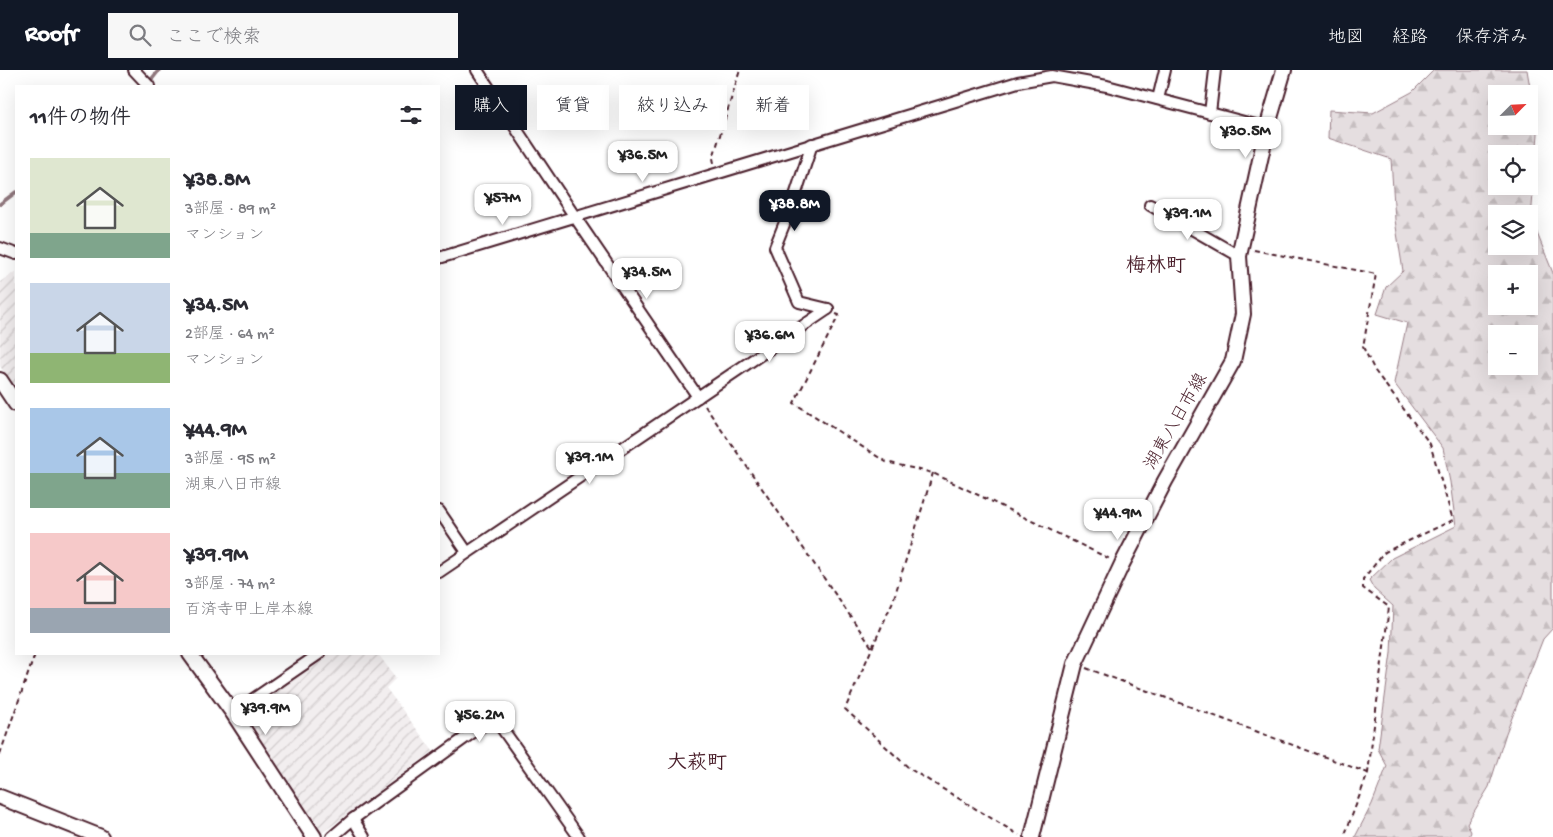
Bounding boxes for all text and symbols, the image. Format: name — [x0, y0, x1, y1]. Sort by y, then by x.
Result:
search box — [108, 13, 458, 58]
text: Roofr — [25, 21, 78, 50]
icon: search — [126, 21, 154, 49]
text: ここで検索 — [166, 27, 261, 50]
text: 地図 — [1328, 28, 1364, 49]
text: 経路 — [1392, 28, 1428, 49]
text: 保存済み — [1456, 28, 1528, 49]
chip: 購入 — [455, 85, 527, 130]
chip: 賃貸 — [537, 85, 609, 130]
chip: 絞り込み — [619, 85, 727, 130]
chip: 新着 — [737, 85, 809, 130]
north arrow — [1488, 85, 1538, 135]
map controls — [1488, 85, 1538, 375]
icon: filters — [397, 101, 425, 129]
text: 11件の物件 — [30, 107, 131, 132]
pin: ¥30.5M — [1205, 116, 1287, 159]
text: ¥30.5M — [1221, 123, 1271, 142]
pin: ¥36.5M — [602, 140, 684, 183]
button: locate — [1488, 145, 1538, 195]
text: ¥36.5M — [619, 147, 667, 166]
text: ¥38.8M — [185, 169, 250, 194]
icon: home — [70, 178, 130, 238]
pin: ¥57M — [473, 184, 533, 226]
text: ¥57M — [485, 190, 521, 209]
pin: ¥38.8M — [754, 190, 836, 232]
text: ¥38.8M — [770, 196, 820, 215]
pin: ¥39.1M — [1147, 198, 1229, 241]
text: 3部屋 · 89 m² — [185, 201, 276, 220]
text: ¥39.1M — [1165, 205, 1211, 224]
button: layers — [1488, 205, 1538, 255]
text: マンション — [185, 227, 264, 246]
district label: 梅林町 — [1126, 254, 1186, 279]
pin: ¥34.5M — [606, 258, 688, 300]
text: ¥34.5M — [623, 264, 671, 283]
button: + — [1488, 265, 1538, 315]
text: ¥34.5M — [185, 294, 248, 319]
icon: home — [70, 303, 130, 363]
pin: ¥36.6M — [729, 320, 811, 363]
button: − — [1488, 325, 1538, 375]
text: 2部屋 · 64 m² — [185, 326, 275, 345]
text: ¥36.6M — [746, 327, 794, 346]
text: マンション — [185, 352, 264, 371]
street label: 湖東八日市線 — [1140, 369, 1213, 474]
text: ¥44.9M — [185, 419, 246, 444]
icon: home — [70, 428, 130, 488]
pin: ¥39.1M — [549, 442, 631, 485]
text: ¥39.1M — [567, 449, 613, 468]
text: 3部屋 · 95 m² — [185, 451, 276, 470]
text: 湖東八日市線 — [185, 477, 281, 496]
pin: ¥44.9M — [1077, 498, 1159, 541]
text: ¥44.9M — [1095, 505, 1141, 524]
text: ¥39.9M — [185, 544, 248, 569]
icon: home — [70, 553, 130, 613]
text: 3部屋 · 74 m² — [185, 576, 275, 595]
text: 百済寺甲上岸本線 — [185, 602, 313, 621]
pin: ¥39.9M — [225, 694, 307, 736]
text: ¥39.9M — [242, 700, 290, 719]
pin: ¥56.2M — [439, 700, 521, 743]
text: ¥56.2M — [456, 707, 504, 726]
district label: 大萩町 — [667, 751, 727, 776]

